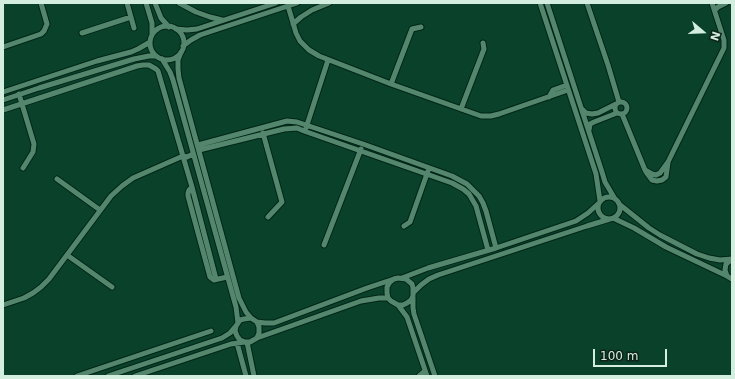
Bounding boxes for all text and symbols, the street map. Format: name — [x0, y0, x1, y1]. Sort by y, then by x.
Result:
north arrow — [683, 12, 723, 52]
text: N — [707, 30, 722, 43]
scale bar — [595, 341, 669, 367]
text: 100 m — [600, 349, 638, 363]

